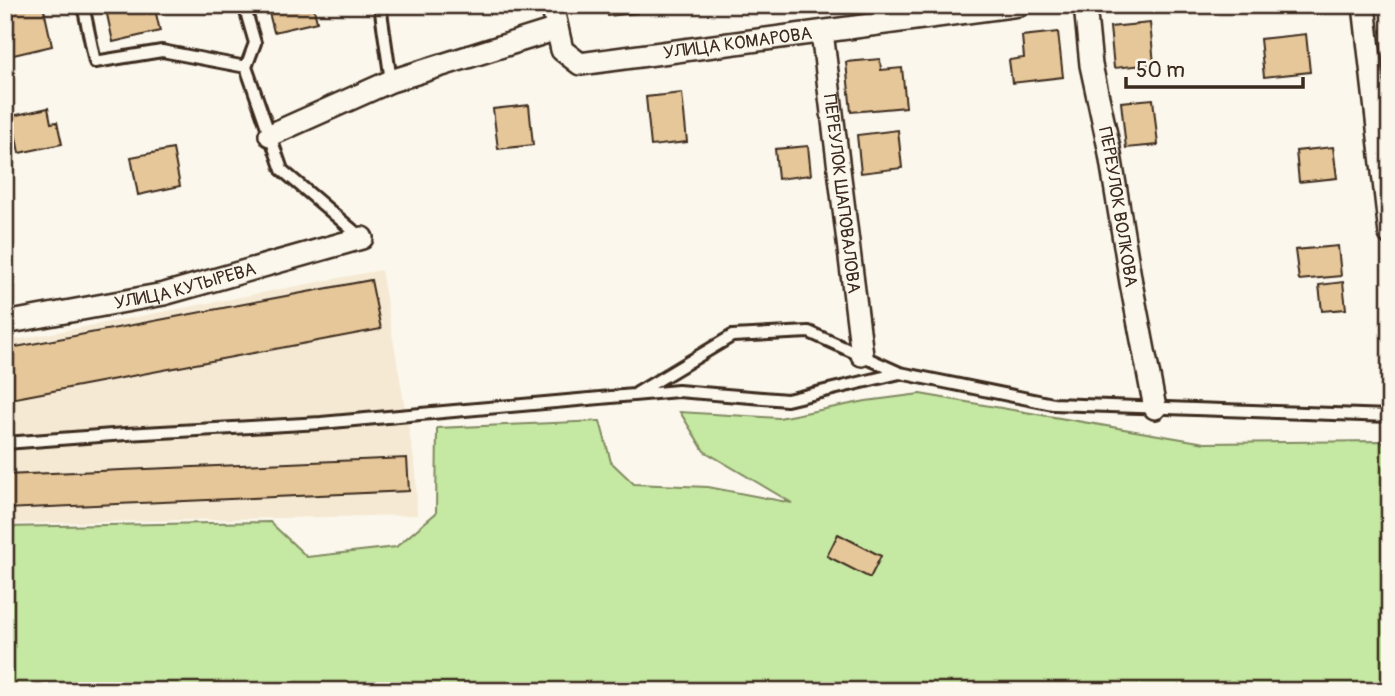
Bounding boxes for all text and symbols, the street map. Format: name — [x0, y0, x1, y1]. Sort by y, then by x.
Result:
street label: УЛИЦА КОМАРОВА — [662, 22, 814, 65]
scale bar — [1126, 46, 1302, 90]
text: 50 m — [1136, 57, 1185, 84]
street label: ПЕРЕУЛОК ШАПОВАЛОВА — [818, 93, 865, 295]
street label: ПЕРЕУЛОК ВОЛКОВА — [1093, 125, 1143, 289]
street label: УЛИЦА КУТЫРЕВА — [113, 257, 259, 315]

